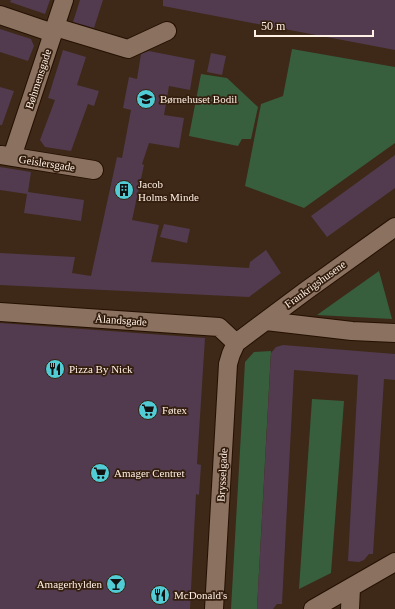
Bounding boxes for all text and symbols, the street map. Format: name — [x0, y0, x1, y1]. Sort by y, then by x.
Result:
scale bar — [255, 12, 373, 38]
text: 50 m — [261, 19, 286, 33]
street label: Bøhmensgade — [23, 47, 53, 110]
school or university icon: Børnehuset Bodil — [135, 88, 157, 110]
place label: Børnehuset Bodil — [160, 93, 237, 105]
street label: Geislersgade — [18, 153, 76, 173]
place label: Jacob Holms Minde — [138, 178, 199, 203]
building icon: Jacob Holms Minde — [113, 179, 135, 201]
street label: Frankrigshusene — [282, 258, 348, 310]
street label: Ålandsgade — [95, 312, 147, 328]
restaurant icon: Pizza By Nick — [44, 358, 66, 380]
place label: Pizza By Nick — [69, 363, 133, 375]
supermarket icon: Føtex — [137, 399, 159, 421]
place label: Føtex — [162, 404, 188, 416]
street label: Brysselgade — [215, 448, 229, 502]
supermarket icon: Amager Centret — [89, 462, 111, 484]
place label: Amager Centret — [114, 467, 185, 479]
bar icon: Amagerhylden — [105, 573, 127, 595]
place label: Amagerhylden — [37, 578, 102, 590]
restaurant icon: McDonald's — [149, 584, 171, 606]
place label: McDonald's — [174, 589, 227, 601]

